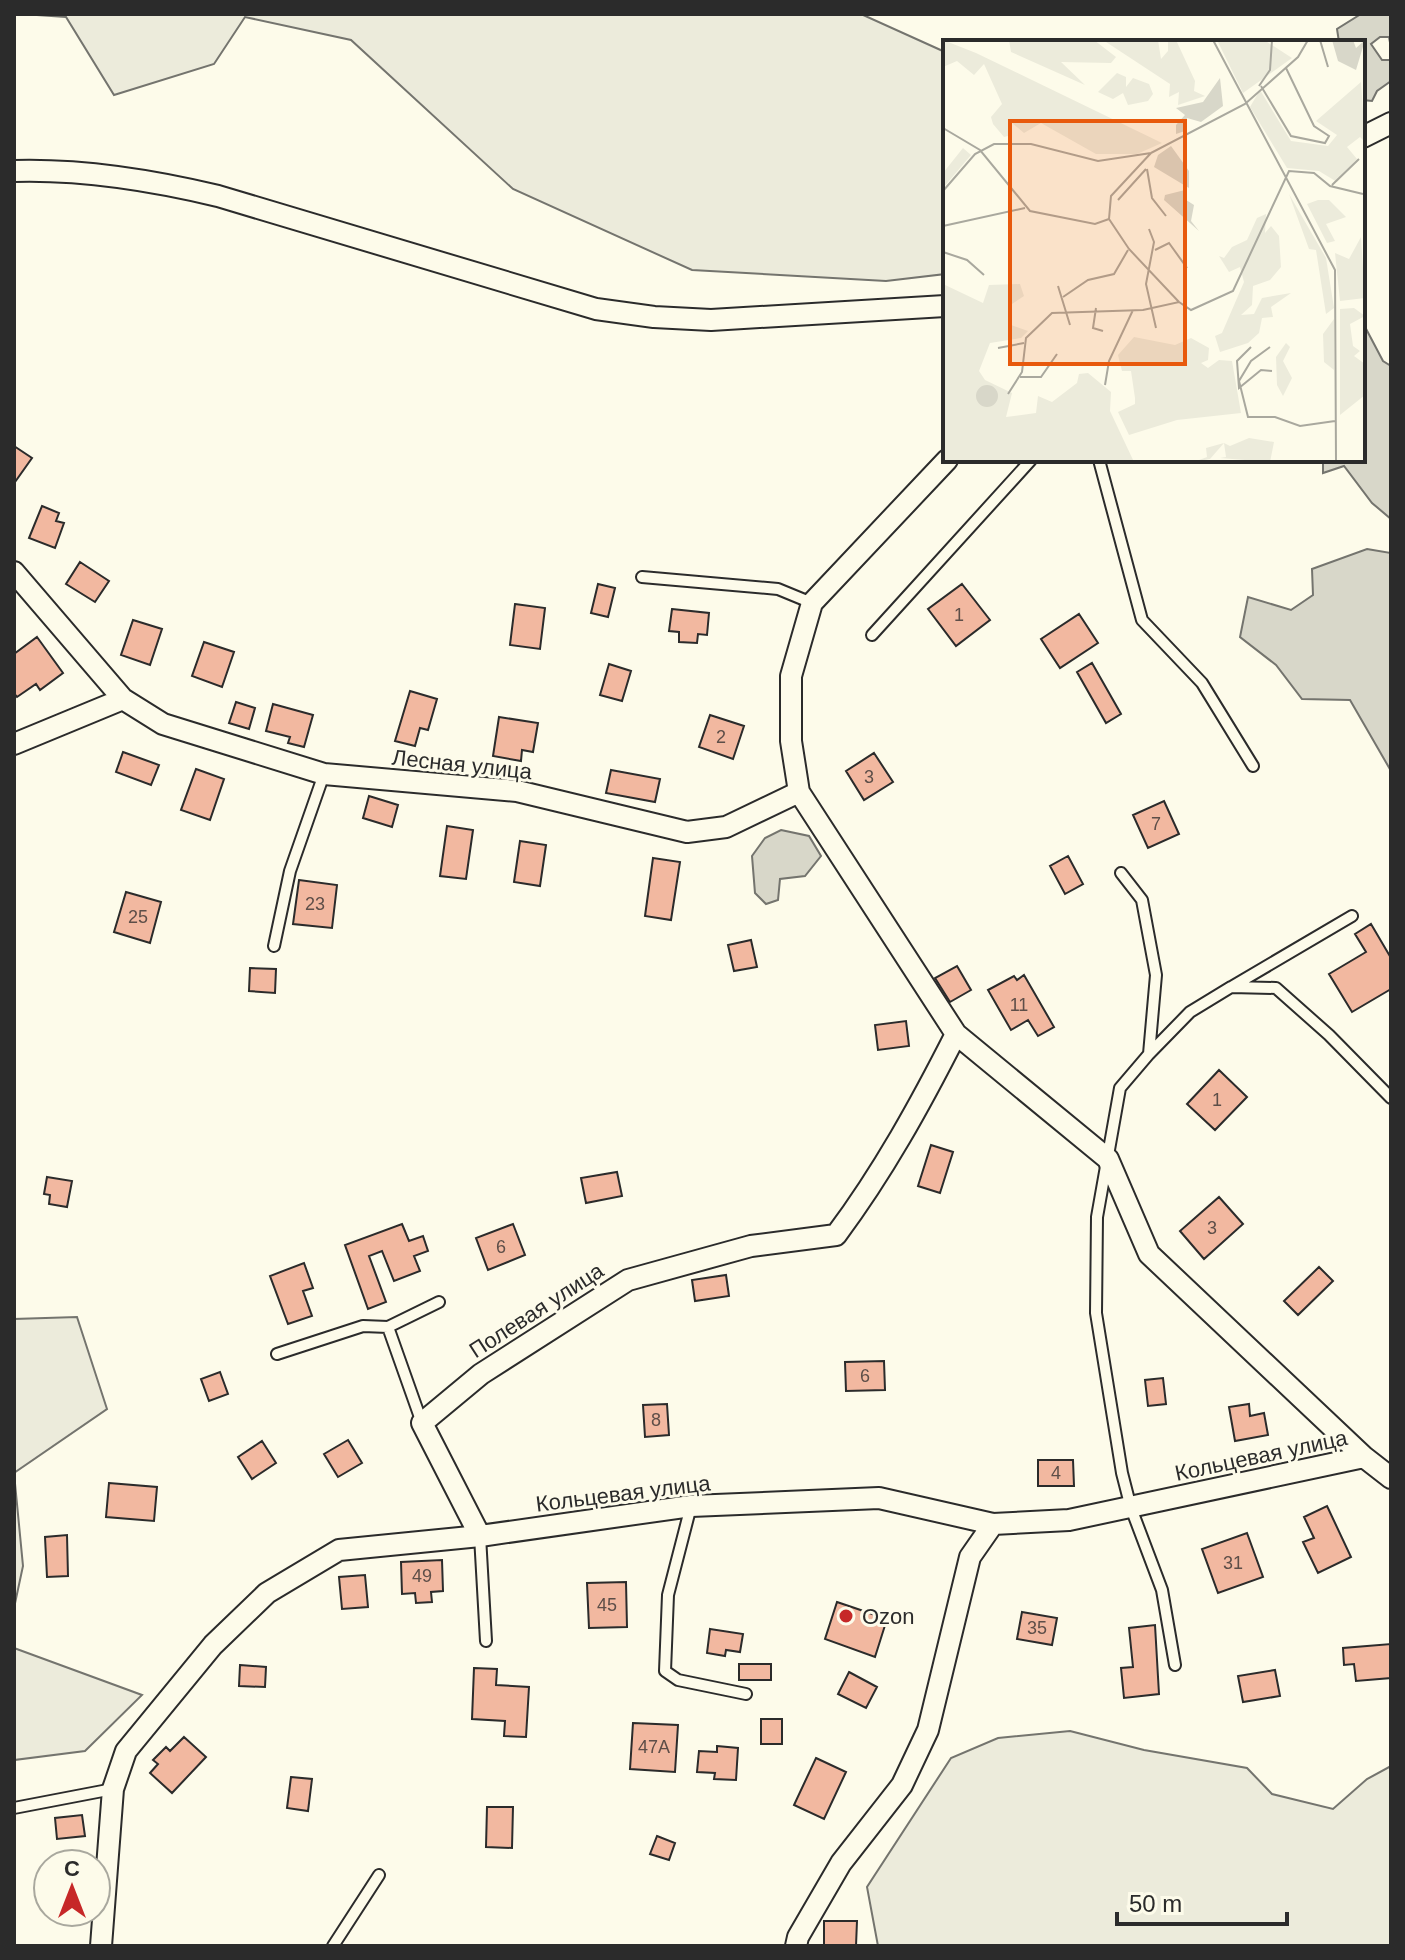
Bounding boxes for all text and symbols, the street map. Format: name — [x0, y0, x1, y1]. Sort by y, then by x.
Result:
inset map — [943, 40, 1365, 462]
house number: 1 — [954, 605, 964, 625]
house number: 2 — [716, 727, 726, 747]
street label: Лесная улица — [391, 745, 534, 784]
house number: 3 — [864, 767, 874, 787]
house number: 7 — [1151, 814, 1161, 834]
house number: 23 — [305, 894, 325, 914]
house number: 25 — [128, 907, 148, 927]
house number: 11 — [1010, 995, 1028, 1015]
house number: 1 — [1212, 1090, 1222, 1110]
house number: 3 — [1207, 1218, 1217, 1238]
house number: 6 — [496, 1237, 506, 1257]
street label: Полевая улица — [465, 1257, 609, 1363]
house number: 6 — [860, 1366, 870, 1386]
house number: 8 — [651, 1410, 661, 1430]
street label: Кольцевая улица — [1173, 1425, 1350, 1486]
house number: 4 — [1051, 1463, 1061, 1483]
street label: Кольцевая улица — [534, 1470, 713, 1517]
house number: 31 — [1223, 1553, 1243, 1573]
house number: 49 — [412, 1566, 432, 1586]
house number: 45 — [597, 1595, 617, 1615]
place label: Ozon — [862, 1604, 915, 1629]
marker: Ozon — [837, 1607, 855, 1625]
house number: 35 — [1027, 1618, 1047, 1638]
house number: 47А — [638, 1737, 670, 1757]
north arrow — [32, 1848, 112, 1928]
text: С — [64, 1856, 80, 1881]
scale bar — [1117, 1876, 1287, 1926]
text: 50 m — [1129, 1890, 1182, 1917]

